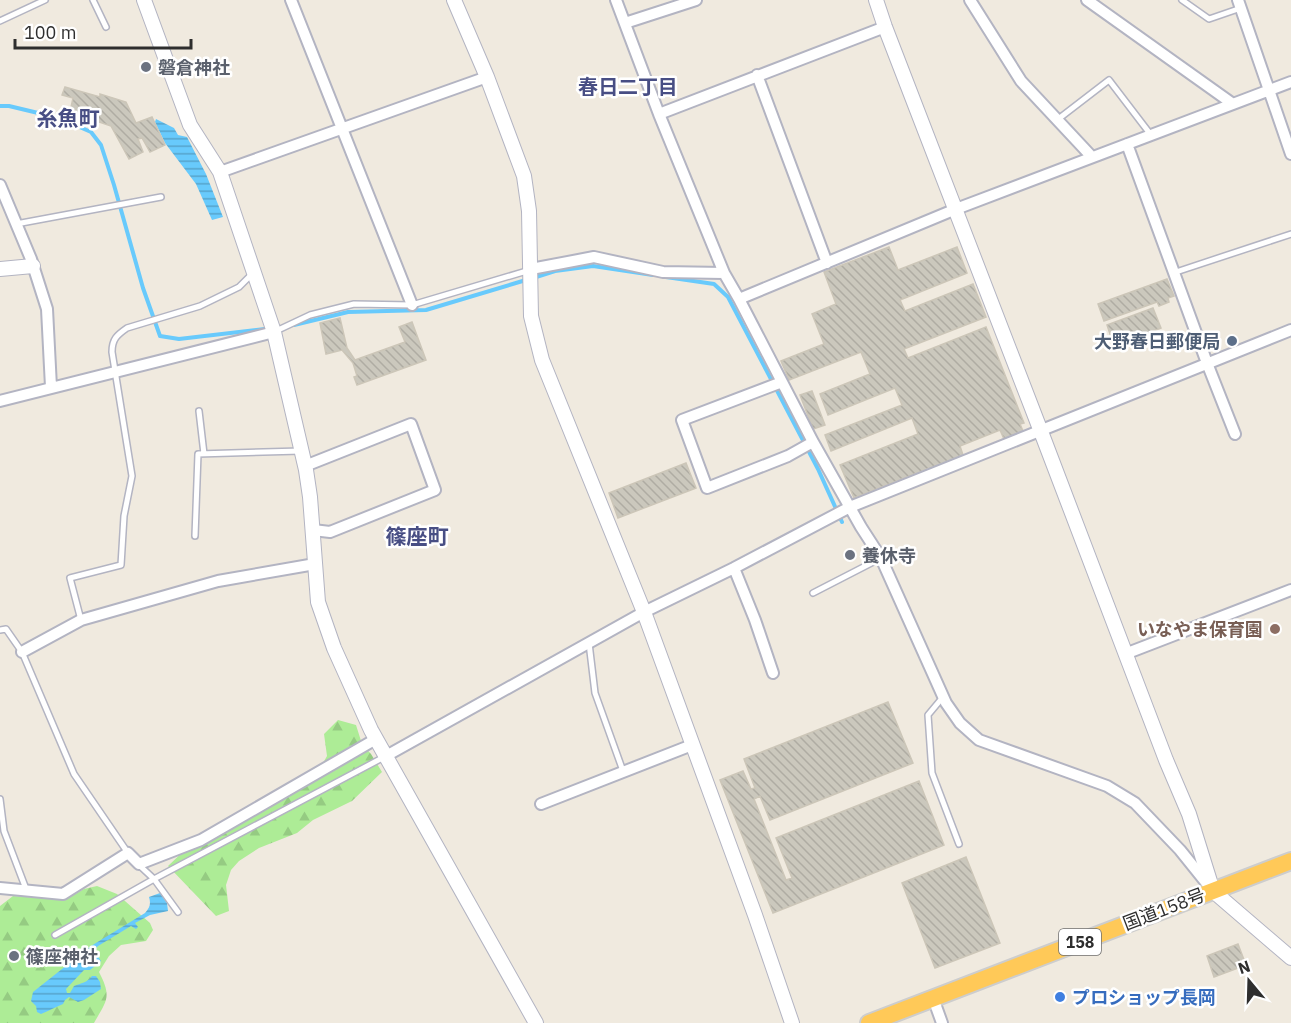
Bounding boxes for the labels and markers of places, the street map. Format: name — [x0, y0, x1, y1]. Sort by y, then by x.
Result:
place label: 磐倉神社 — [158, 56, 230, 79]
marker: 磐倉神社 — [139, 60, 153, 74]
place label: 大野春日郵便局 — [1094, 330, 1220, 353]
marker: 大野春日郵便局 — [1225, 334, 1239, 348]
place label: 養休寺 — [862, 544, 916, 567]
marker: 養休寺 — [843, 548, 857, 562]
place label: いなやま保育園 — [1137, 618, 1263, 641]
marker: いなやま保育園 — [1268, 622, 1282, 636]
place label: 篠座神社 — [26, 945, 98, 968]
marker: 篠座神社 — [7, 949, 21, 963]
place label: プロショップ長岡 — [1072, 986, 1216, 1009]
marker: プロショップ長岡 — [1053, 990, 1067, 1004]

